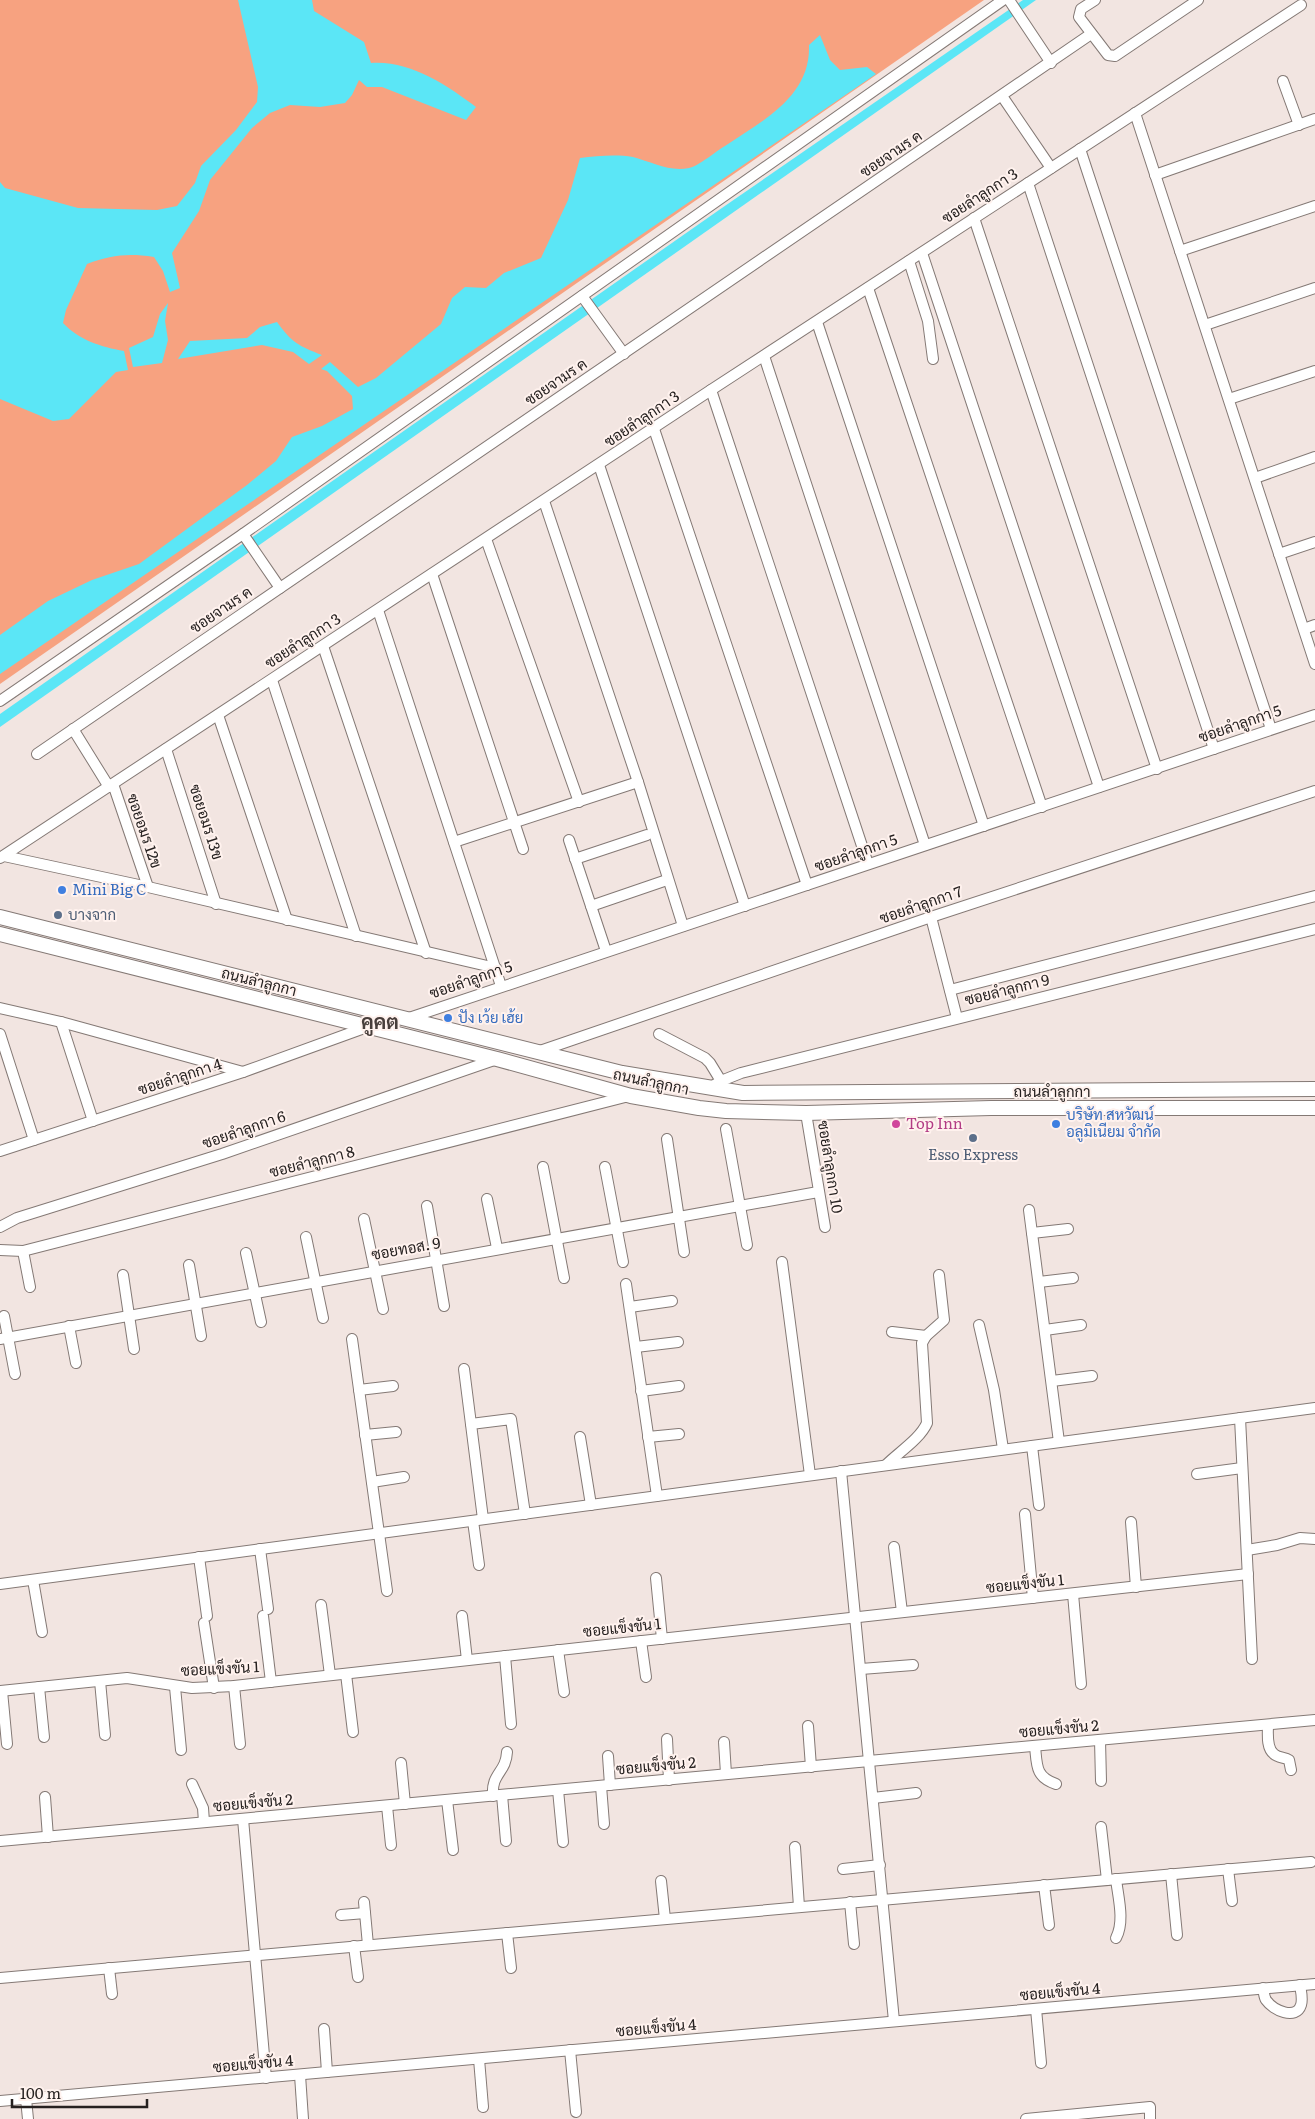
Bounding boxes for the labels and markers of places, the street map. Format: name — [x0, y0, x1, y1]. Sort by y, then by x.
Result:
place label: Mini Big C — [72, 877, 147, 900]
marker: Mini Big C — [56, 884, 68, 896]
place label: บางจาก — [68, 902, 116, 925]
marker: บางจาก — [52, 909, 64, 921]
place label: ปัง เว้ย เฮ้ย — [458, 1005, 523, 1028]
marker: ปัง เว้ย เฮ้ย — [442, 1012, 454, 1024]
place label: บริษัท สหวัฒน์ อลูมิเนียม จำกัด — [1066, 1102, 1161, 1142]
place label: Top Inn — [906, 1111, 963, 1134]
marker: Top Inn — [890, 1118, 902, 1130]
marker: บริษัท สหวัฒน์ อลูมิเนียม จำกัด — [1050, 1118, 1062, 1130]
marker: Esso Express — [967, 1132, 979, 1144]
place label: Esso Express — [928, 1142, 1018, 1165]

